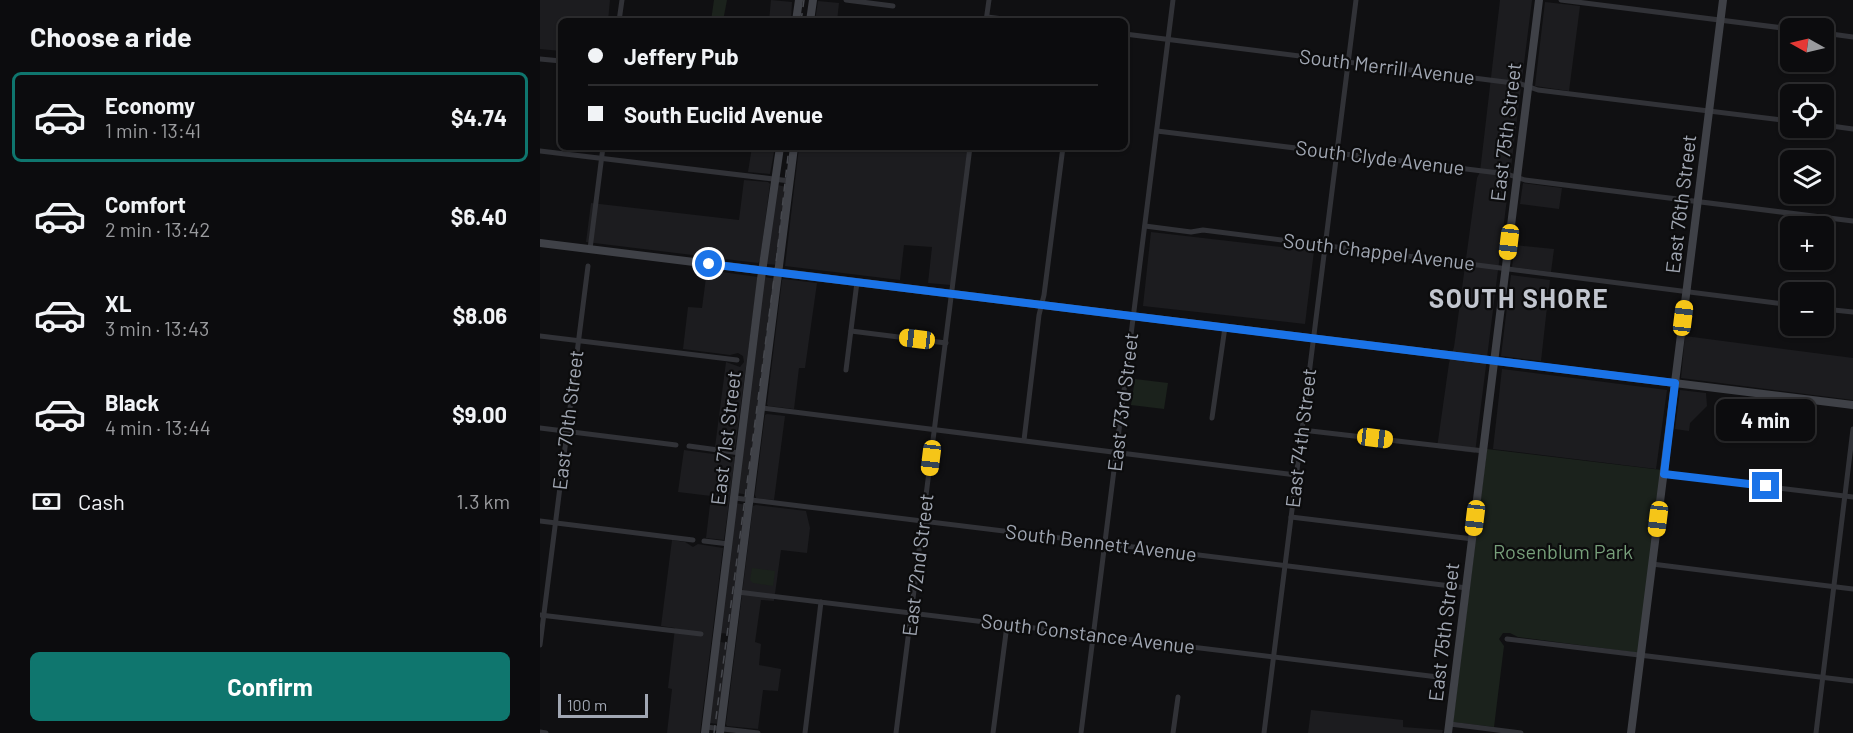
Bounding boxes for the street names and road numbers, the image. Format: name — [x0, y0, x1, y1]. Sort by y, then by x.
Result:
street label: South Merrill Avenue — [1298, 43, 1476, 89]
street label: East 75th Street — [1485, 61, 1525, 203]
street label: East 76th Street — [1660, 133, 1700, 275]
street label: South Clyde Avenue — [1294, 135, 1466, 179]
street label: South Chappel Avenue — [1282, 227, 1476, 275]
street label: East 73rd Street — [1102, 331, 1142, 473]
street label: East 70th Street — [547, 349, 587, 491]
street label: East 74th Street — [1280, 367, 1320, 509]
street label: East 71st Street — [705, 369, 745, 506]
street label: East 72nd Street — [896, 492, 938, 638]
street label: South Bennett Avenue — [1004, 518, 1198, 566]
street label: East 75th Street — [1423, 561, 1463, 703]
street label: South Constance Avenue — [980, 608, 1197, 658]

